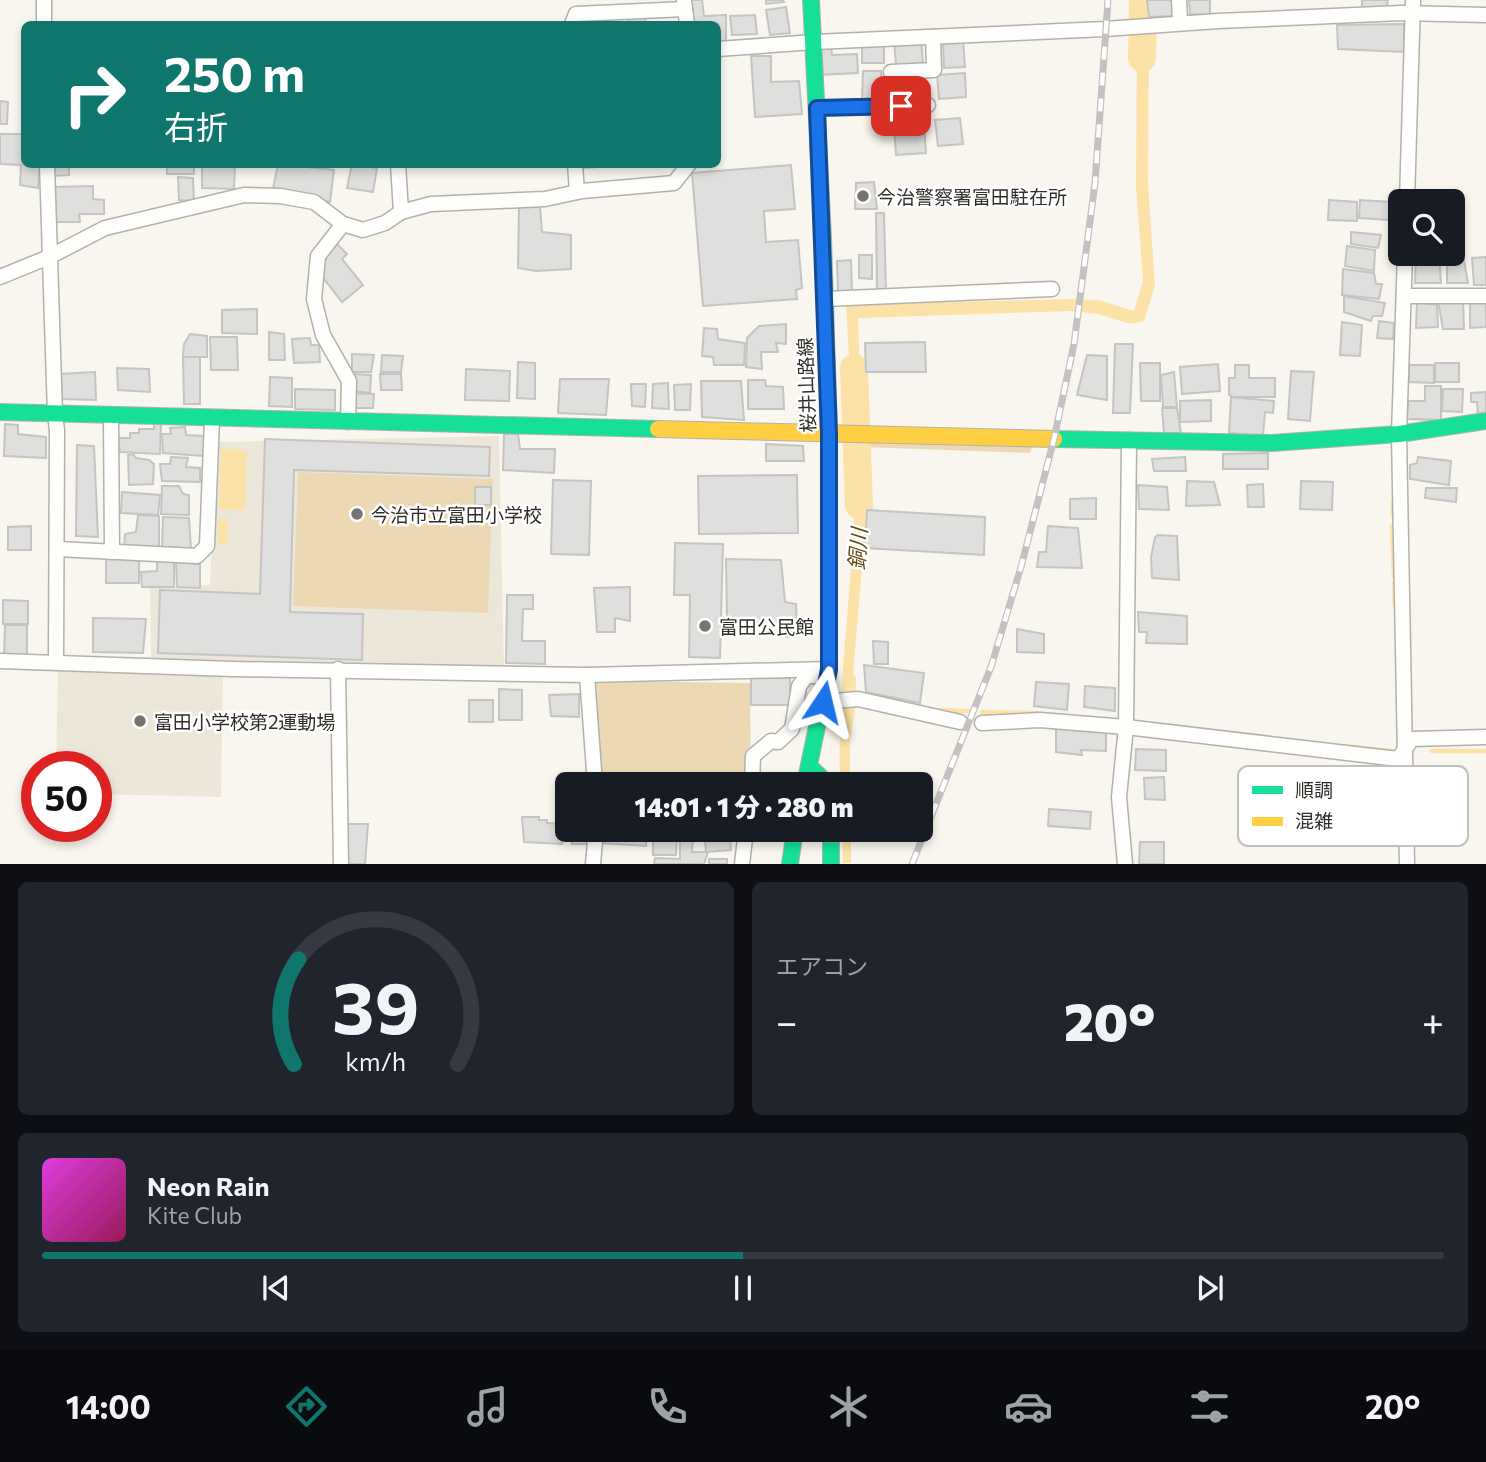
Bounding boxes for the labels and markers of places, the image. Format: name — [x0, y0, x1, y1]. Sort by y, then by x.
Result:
pin — [871, 76, 931, 136]
place label: 今治警察署富田駐在所 — [877, 185, 1067, 208]
marker: 今治警察署富田駐在所 — [855, 188, 871, 204]
place label: 今治市立富田小学校 — [371, 503, 542, 526]
marker: 今治市立富田小学校 — [349, 506, 365, 522]
place label: 富田公民館 — [719, 615, 814, 638]
marker: 富田公民館 — [697, 618, 713, 634]
place label: 富田小学校第2運動場 — [154, 710, 336, 733]
marker: 富田小学校第2運動場 — [132, 713, 148, 729]

